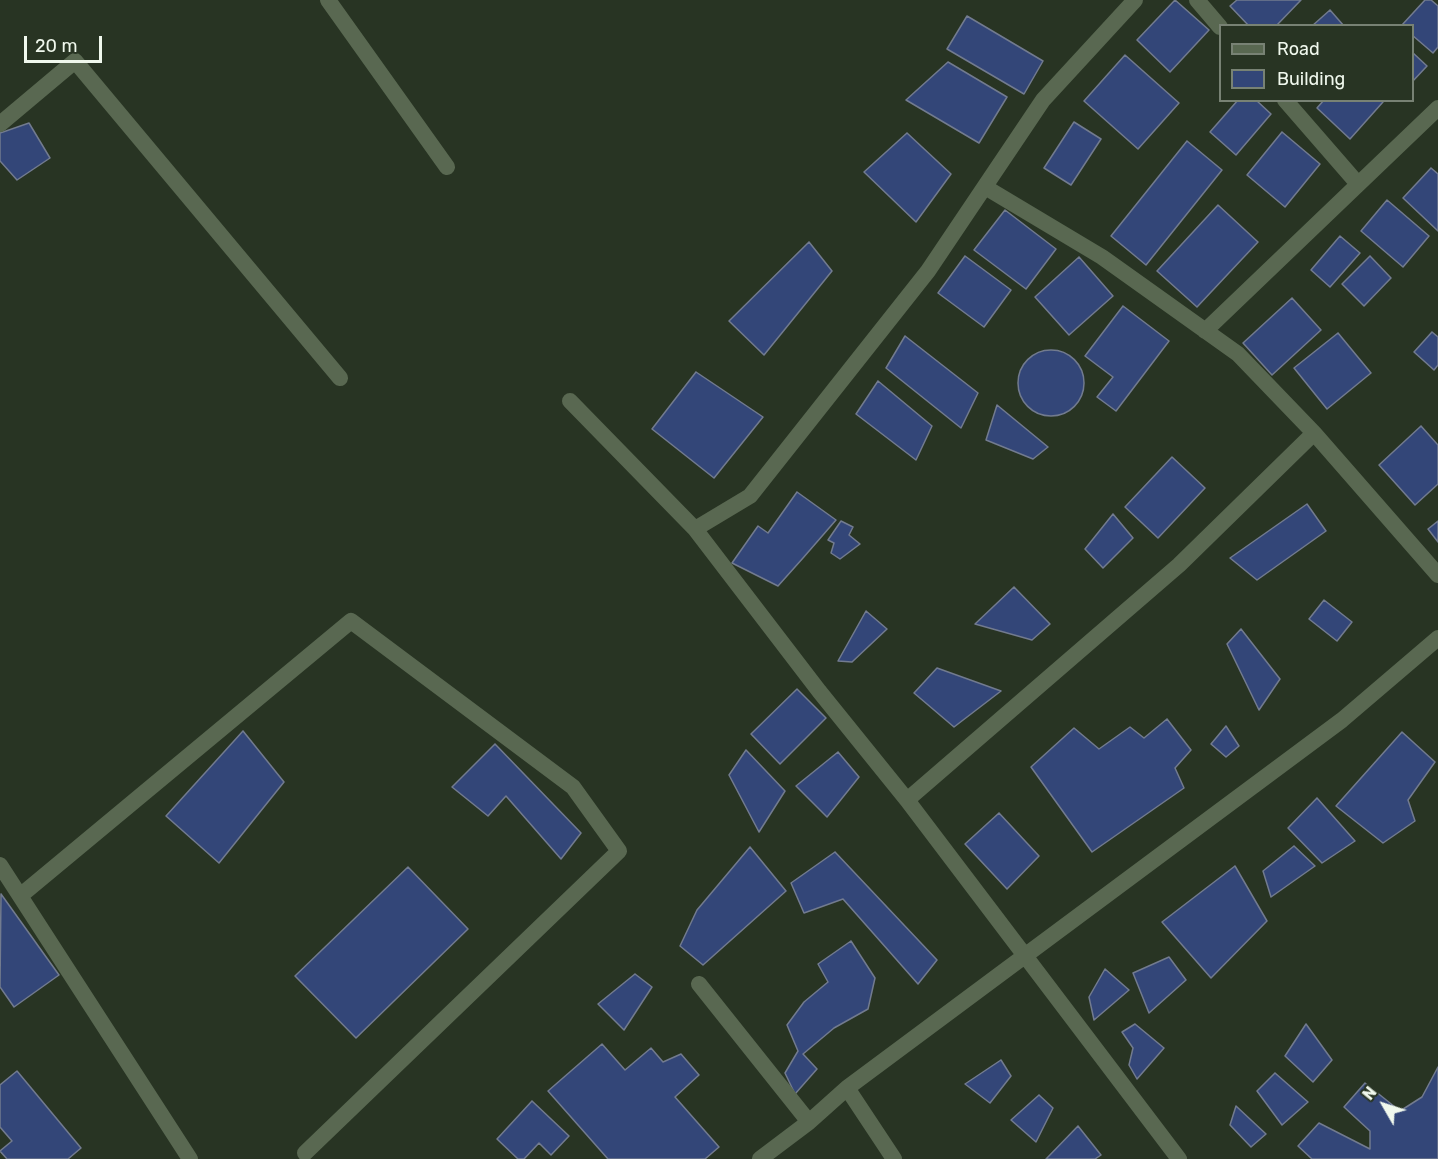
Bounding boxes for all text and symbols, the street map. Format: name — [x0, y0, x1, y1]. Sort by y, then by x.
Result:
scale bar — [27, 24, 105, 62]
legend — [1219, 24, 1414, 102]
text: 20 m — [35, 35, 77, 57]
text: Road — [1277, 38, 1320, 60]
text: Building — [1277, 68, 1345, 90]
north arrow — [1354, 1075, 1414, 1135]
text: N — [1359, 1083, 1381, 1104]

